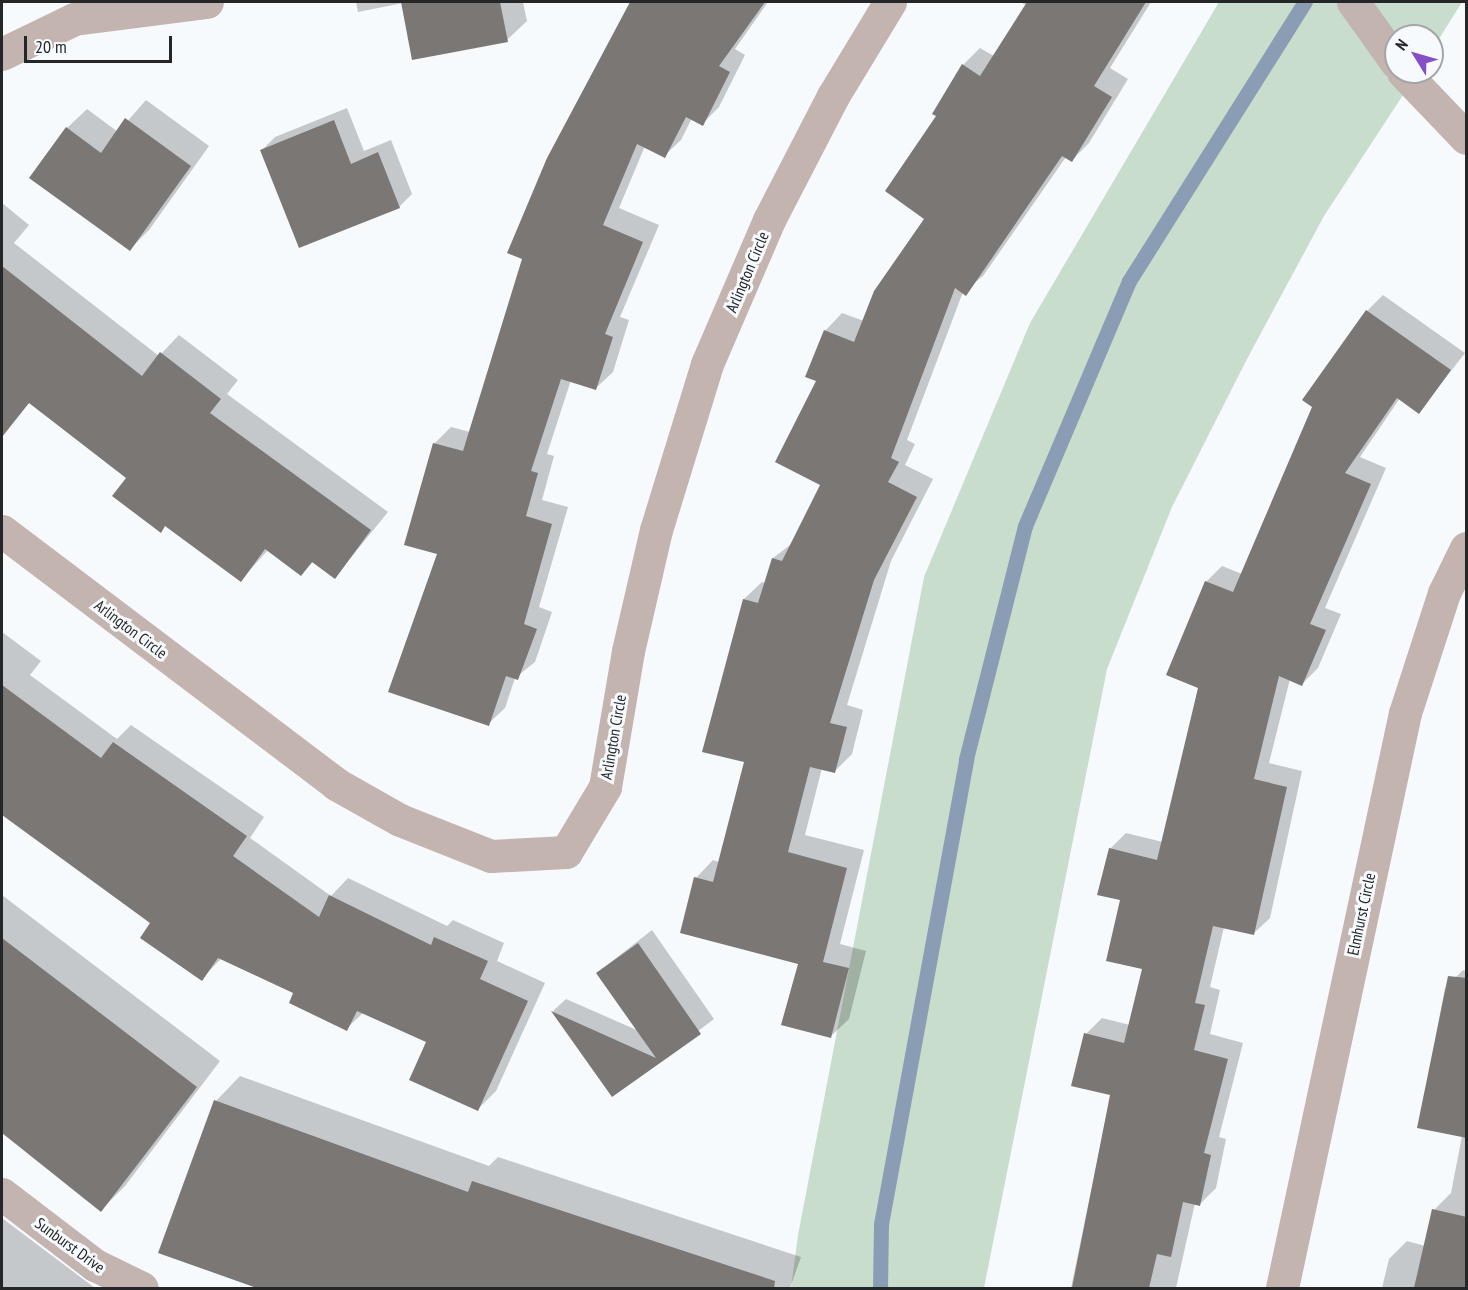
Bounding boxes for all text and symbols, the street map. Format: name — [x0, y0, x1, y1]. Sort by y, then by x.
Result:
scale bar — [27, 24, 176, 62]
north arrow — [1384, 24, 1444, 84]
text: 20 m — [35, 35, 67, 58]
text: N — [1391, 35, 1412, 54]
street label: Arlington Circle — [721, 229, 773, 315]
street label: Arlington Circle — [91, 595, 171, 663]
street label: Arlington Circle — [596, 693, 630, 781]
street label: Elmhurst Circle — [1343, 871, 1379, 957]
street label: Sunburst Drive — [31, 1213, 109, 1277]

